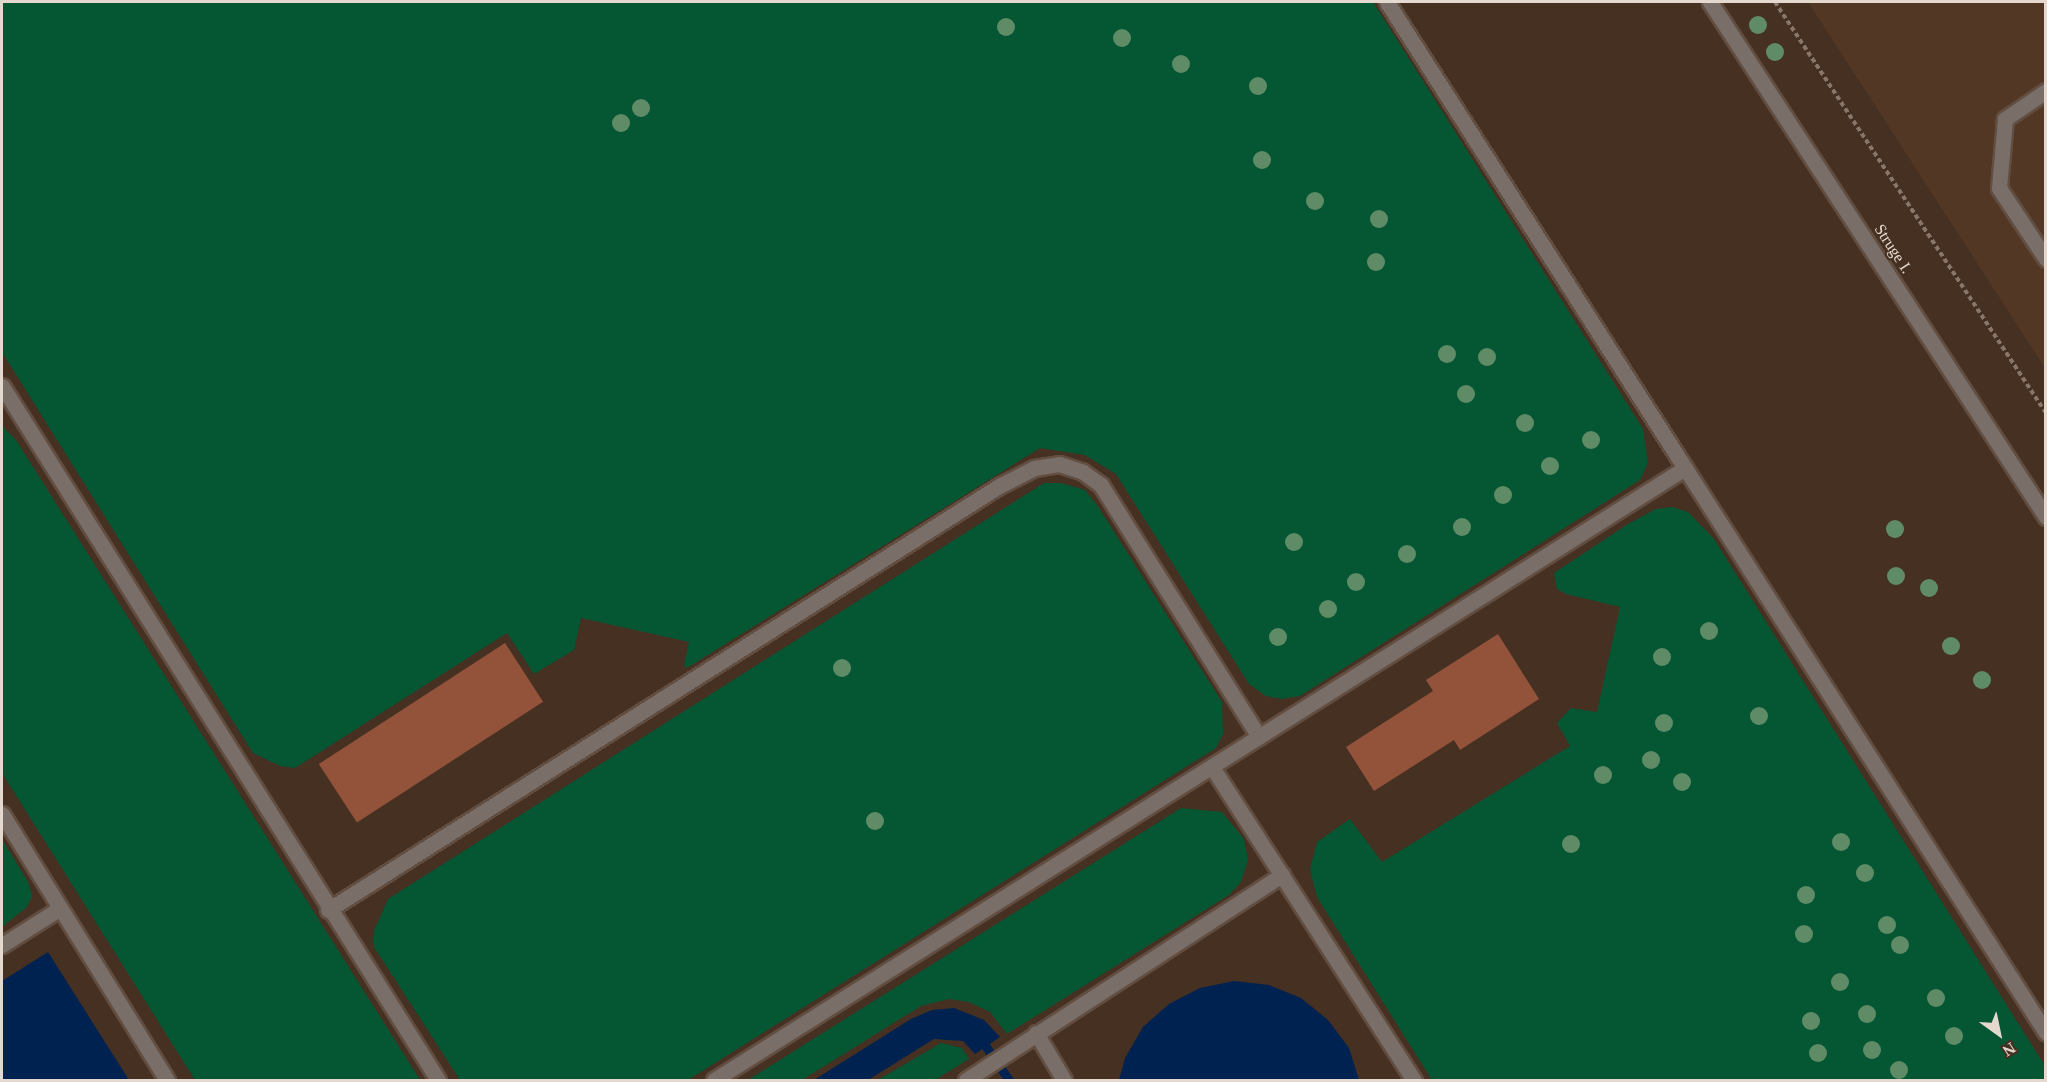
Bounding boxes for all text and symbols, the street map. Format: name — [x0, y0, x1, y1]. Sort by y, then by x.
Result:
street label: Struge I. — [1870, 221, 1916, 277]
north arrow — [1969, 1004, 2029, 1064]
text: N — [2000, 1039, 2019, 1060]

